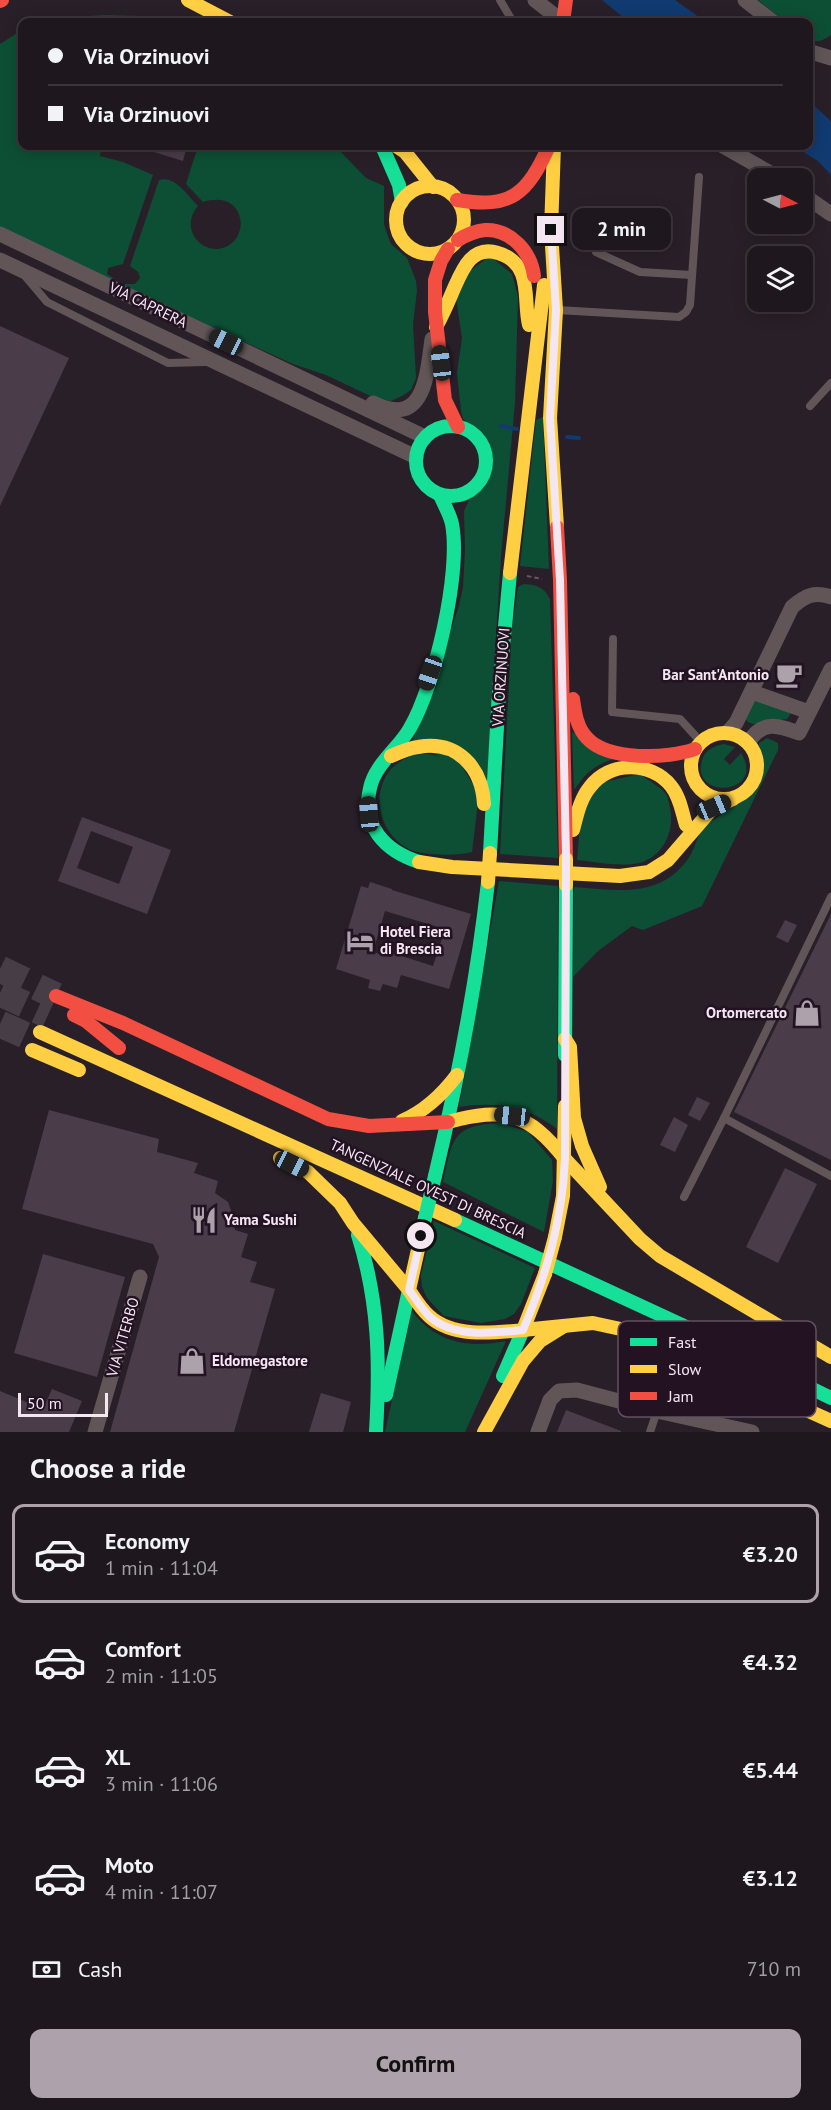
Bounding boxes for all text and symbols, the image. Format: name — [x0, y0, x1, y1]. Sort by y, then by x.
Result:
text: Via Orzinuovi — [84, 42, 210, 70]
text: Via Orzinuovi — [84, 100, 210, 128]
north arrow — [747, 168, 813, 234]
map controls — [747, 168, 813, 312]
callout: 2 min — [572, 209, 671, 251]
route end — [537, 216, 564, 243]
text: 2 min — [597, 216, 646, 242]
button: layers — [747, 246, 813, 312]
street label: VIA CAPRERA — [105, 277, 191, 332]
car — [206, 326, 246, 358]
car — [430, 344, 452, 382]
street label: VIA ORZINUOVI — [488, 627, 513, 728]
car — [416, 653, 444, 693]
cafe icon: Bar Sant'Antonio — [774, 660, 804, 690]
place label: Bar Sant'Antonio — [662, 665, 769, 684]
car — [694, 792, 734, 822]
car — [358, 795, 380, 833]
place label: Hotel Fiera di Brescia — [380, 922, 451, 958]
hotel icon: Hotel Fiera di Brescia — [345, 926, 375, 956]
shop icon: Ortomercato — [792, 998, 822, 1028]
place label: Ortomercato — [706, 1003, 787, 1022]
car — [493, 1105, 531, 1127]
street label: TANGENZIALE OVEST DI BRESCIA — [327, 1135, 530, 1243]
car — [272, 1148, 312, 1180]
restaurant icon: Yama Sushi — [189, 1205, 219, 1235]
place label: Yama Sushi — [223, 1210, 297, 1229]
route start — [407, 1222, 434, 1249]
street label: VIA VITERBO — [102, 1295, 143, 1380]
legend — [618, 1321, 816, 1417]
text: Fast — [668, 1332, 697, 1352]
shop icon: Eldomegastore — [177, 1346, 207, 1376]
place label: Eldomegastore — [212, 1351, 308, 1370]
text: Slow — [668, 1359, 702, 1379]
text: Jam — [667, 1386, 694, 1406]
scale bar — [18, 1390, 108, 1418]
text: 50 m — [27, 1393, 62, 1413]
text: Choose a ride — [30, 1451, 186, 1485]
icon: car — [33, 1527, 87, 1581]
text: Economy — [105, 1527, 189, 1555]
text: €3.20 — [743, 1540, 798, 1568]
text: 1 min · 11:04 — [105, 1555, 218, 1581]
icon: car — [33, 1635, 87, 1689]
text: Comfort — [105, 1635, 181, 1663]
text: €4.32 — [743, 1648, 798, 1676]
text: 2 min · 11:05 — [105, 1663, 218, 1689]
icon: car — [33, 1743, 87, 1797]
text: XL — [105, 1743, 130, 1771]
text: €5.44 — [743, 1756, 798, 1784]
text: 3 min · 11:06 — [105, 1771, 218, 1797]
icon: car — [33, 1851, 87, 1905]
text: Moto — [105, 1851, 154, 1879]
text: €3.12 — [743, 1864, 798, 1892]
text: 4 min · 11:07 — [105, 1879, 218, 1905]
icon: cash — [30, 1953, 63, 1986]
text: Cash — [78, 1955, 122, 1983]
text: 710 m — [747, 1956, 801, 1982]
button: Confirm — [30, 2029, 801, 2098]

